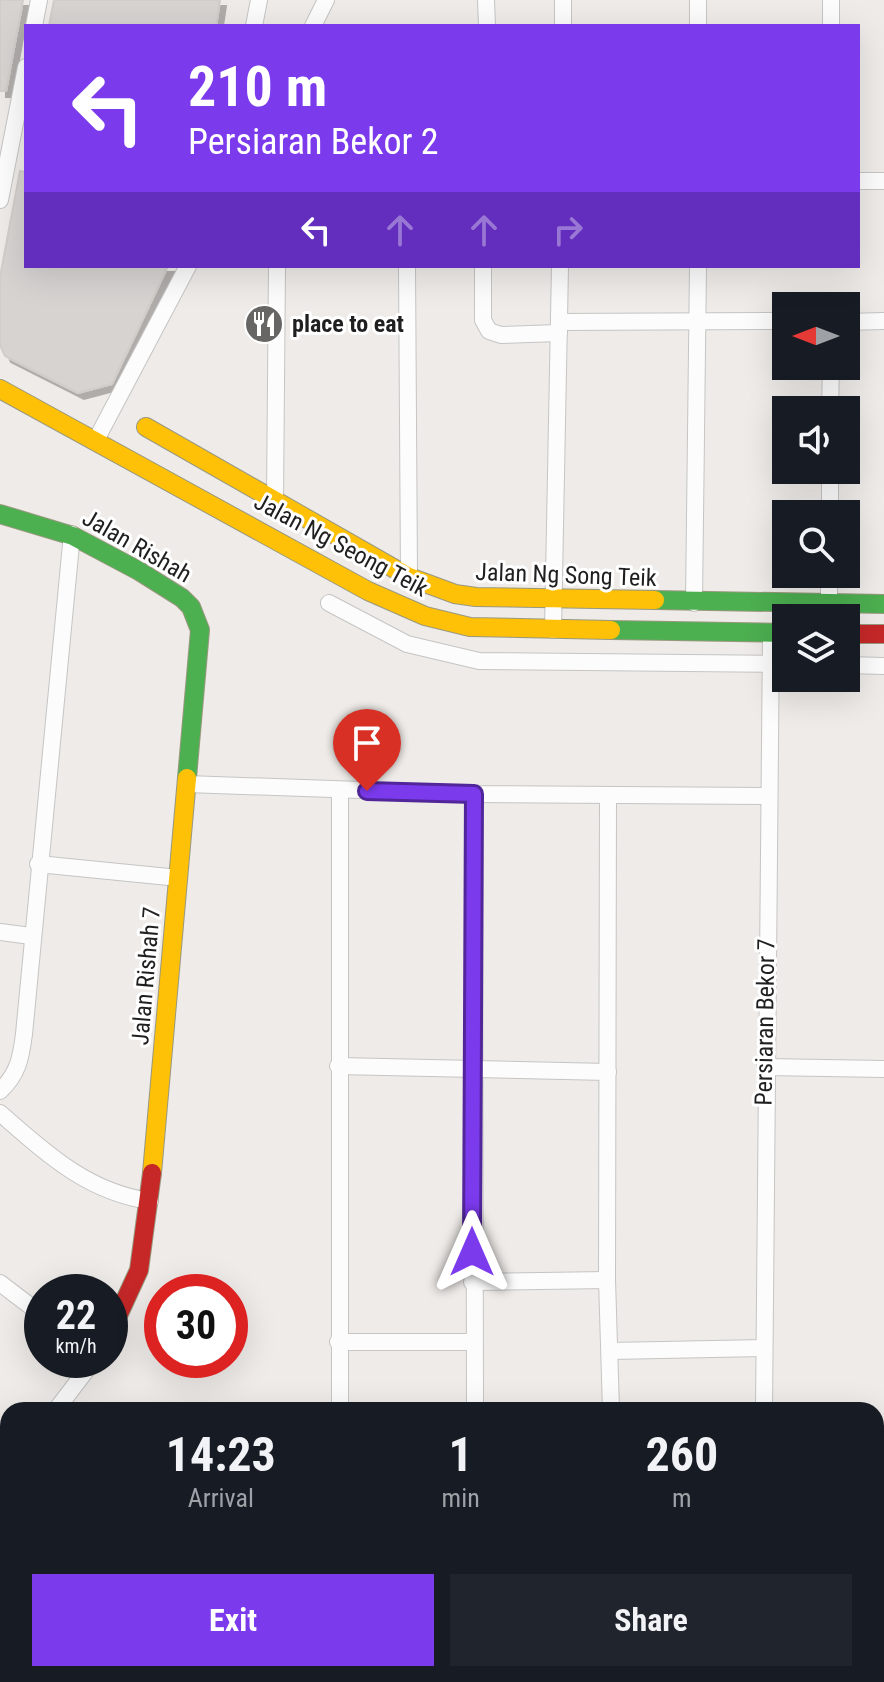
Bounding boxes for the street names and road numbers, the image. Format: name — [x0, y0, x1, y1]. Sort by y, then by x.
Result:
street label: Jalan Ng Seong Teik — [249, 487, 433, 603]
street label: Jalan Rishah — [78, 504, 196, 588]
street label: Jalan Ng Song Teik — [475, 558, 657, 592]
street label: Jalan Rishah 7 — [126, 906, 166, 1046]
street label: Persiaran Bekor 7 — [750, 938, 780, 1106]

